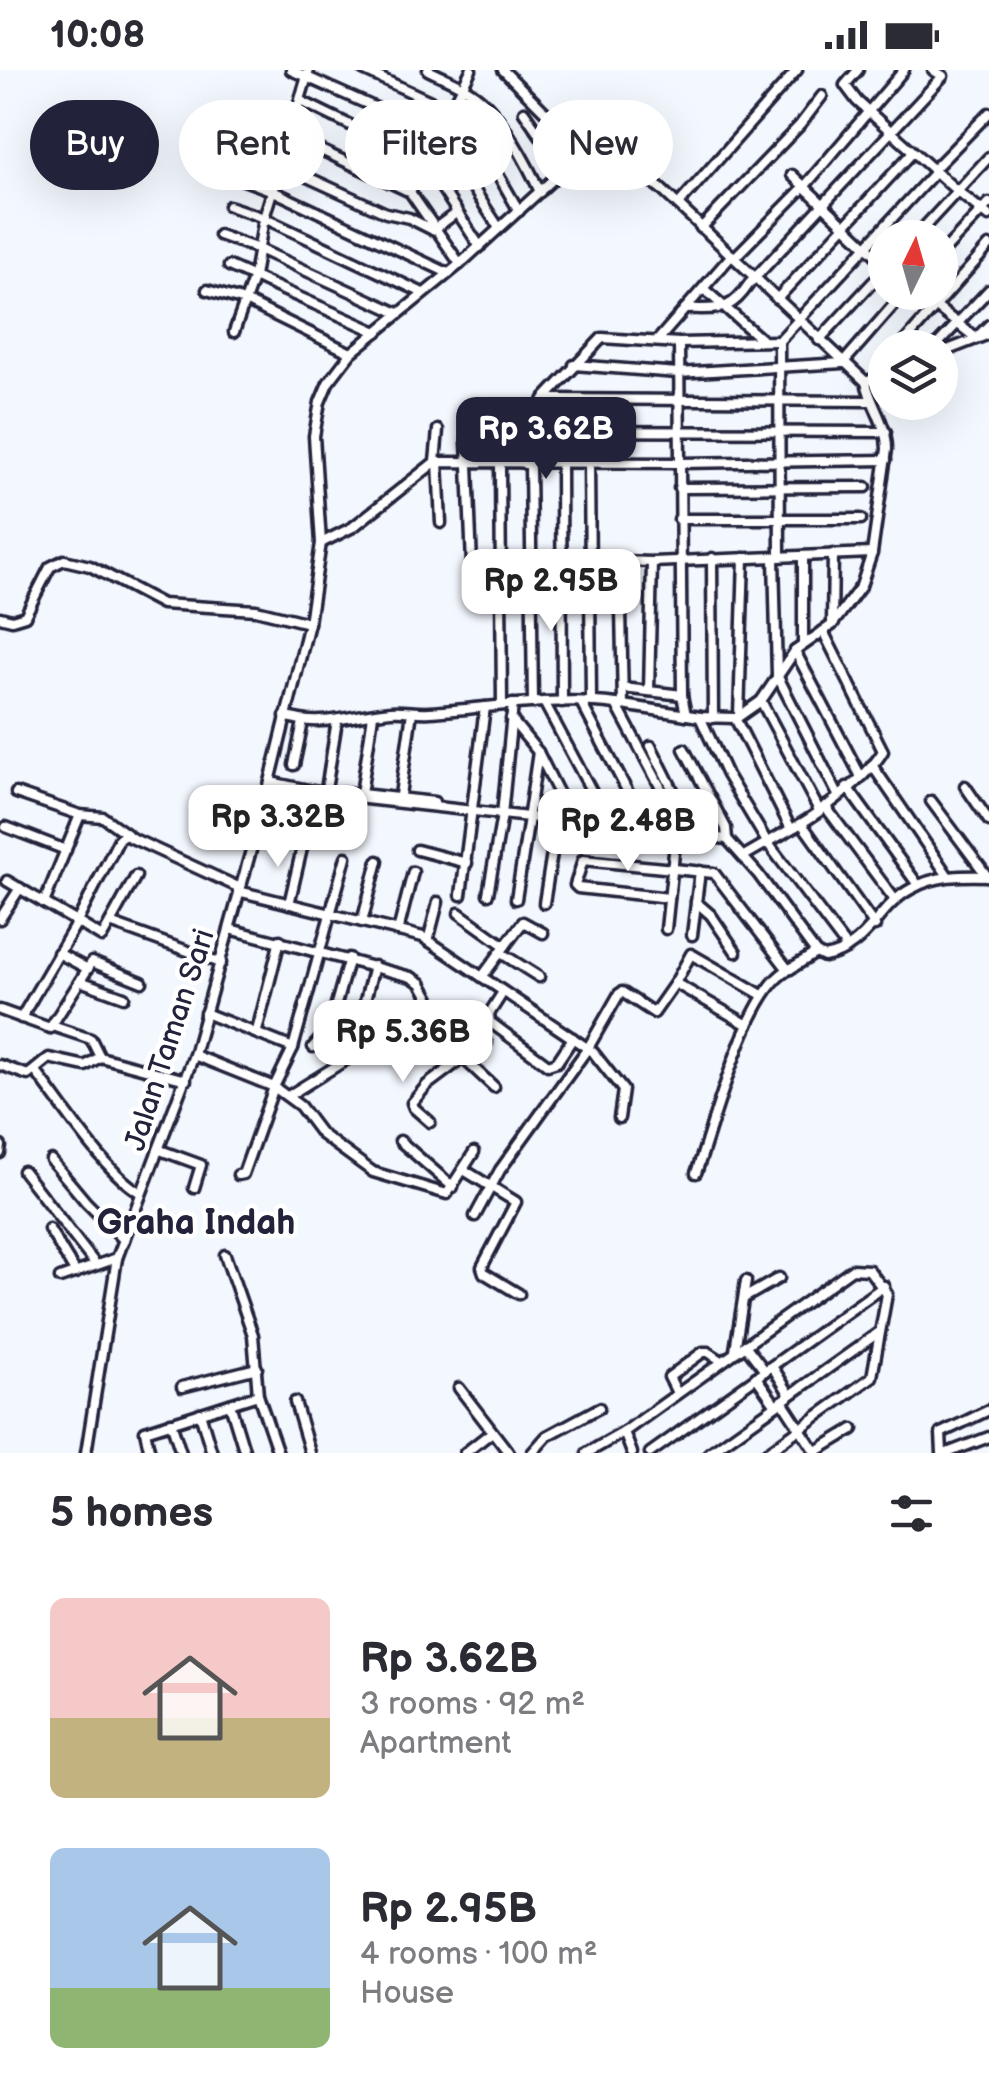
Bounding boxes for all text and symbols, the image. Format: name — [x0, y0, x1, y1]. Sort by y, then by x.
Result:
text: 10:08 — [50, 13, 145, 58]
chip: Buy — [30, 100, 159, 190]
chip: Rent — [179, 100, 325, 190]
chip: Filters — [345, 100, 513, 190]
chip: New — [533, 100, 673, 190]
north arrow — [868, 220, 958, 310]
map controls — [868, 220, 958, 420]
button: layers — [868, 330, 958, 420]
pin: Rp 3.62B — [443, 397, 649, 482]
text: Rp 3.62B — [478, 410, 614, 449]
pin: Rp 2.95B — [448, 549, 654, 634]
text: Rp 2.95B — [484, 562, 618, 601]
pin: Rp 3.32B — [175, 785, 381, 870]
pin: Rp 2.48B — [525, 789, 731, 874]
text: Rp 3.32B — [210, 798, 346, 837]
text: Rp 2.48B — [560, 802, 696, 841]
street label: Jalan Taman Sari — [117, 925, 223, 1155]
pin: Rp 5.36B — [300, 1000, 506, 1085]
text: Rp 5.36B — [335, 1013, 471, 1052]
district label: Graha Indah — [97, 1202, 295, 1245]
icon: filters — [884, 1486, 939, 1541]
text: 5 homes — [50, 1488, 213, 1539]
text: Rp 3.62B — [360, 1634, 538, 1685]
icon: home — [130, 1638, 250, 1758]
text: 3 rooms · 92 m² — [360, 1685, 585, 1724]
text: Apartment — [360, 1724, 511, 1763]
text: Rp 2.95B — [360, 1884, 537, 1935]
icon: home — [130, 1888, 250, 2008]
text: 4 rooms · 100 m² — [360, 1935, 598, 1974]
text: House — [360, 1974, 454, 2013]

